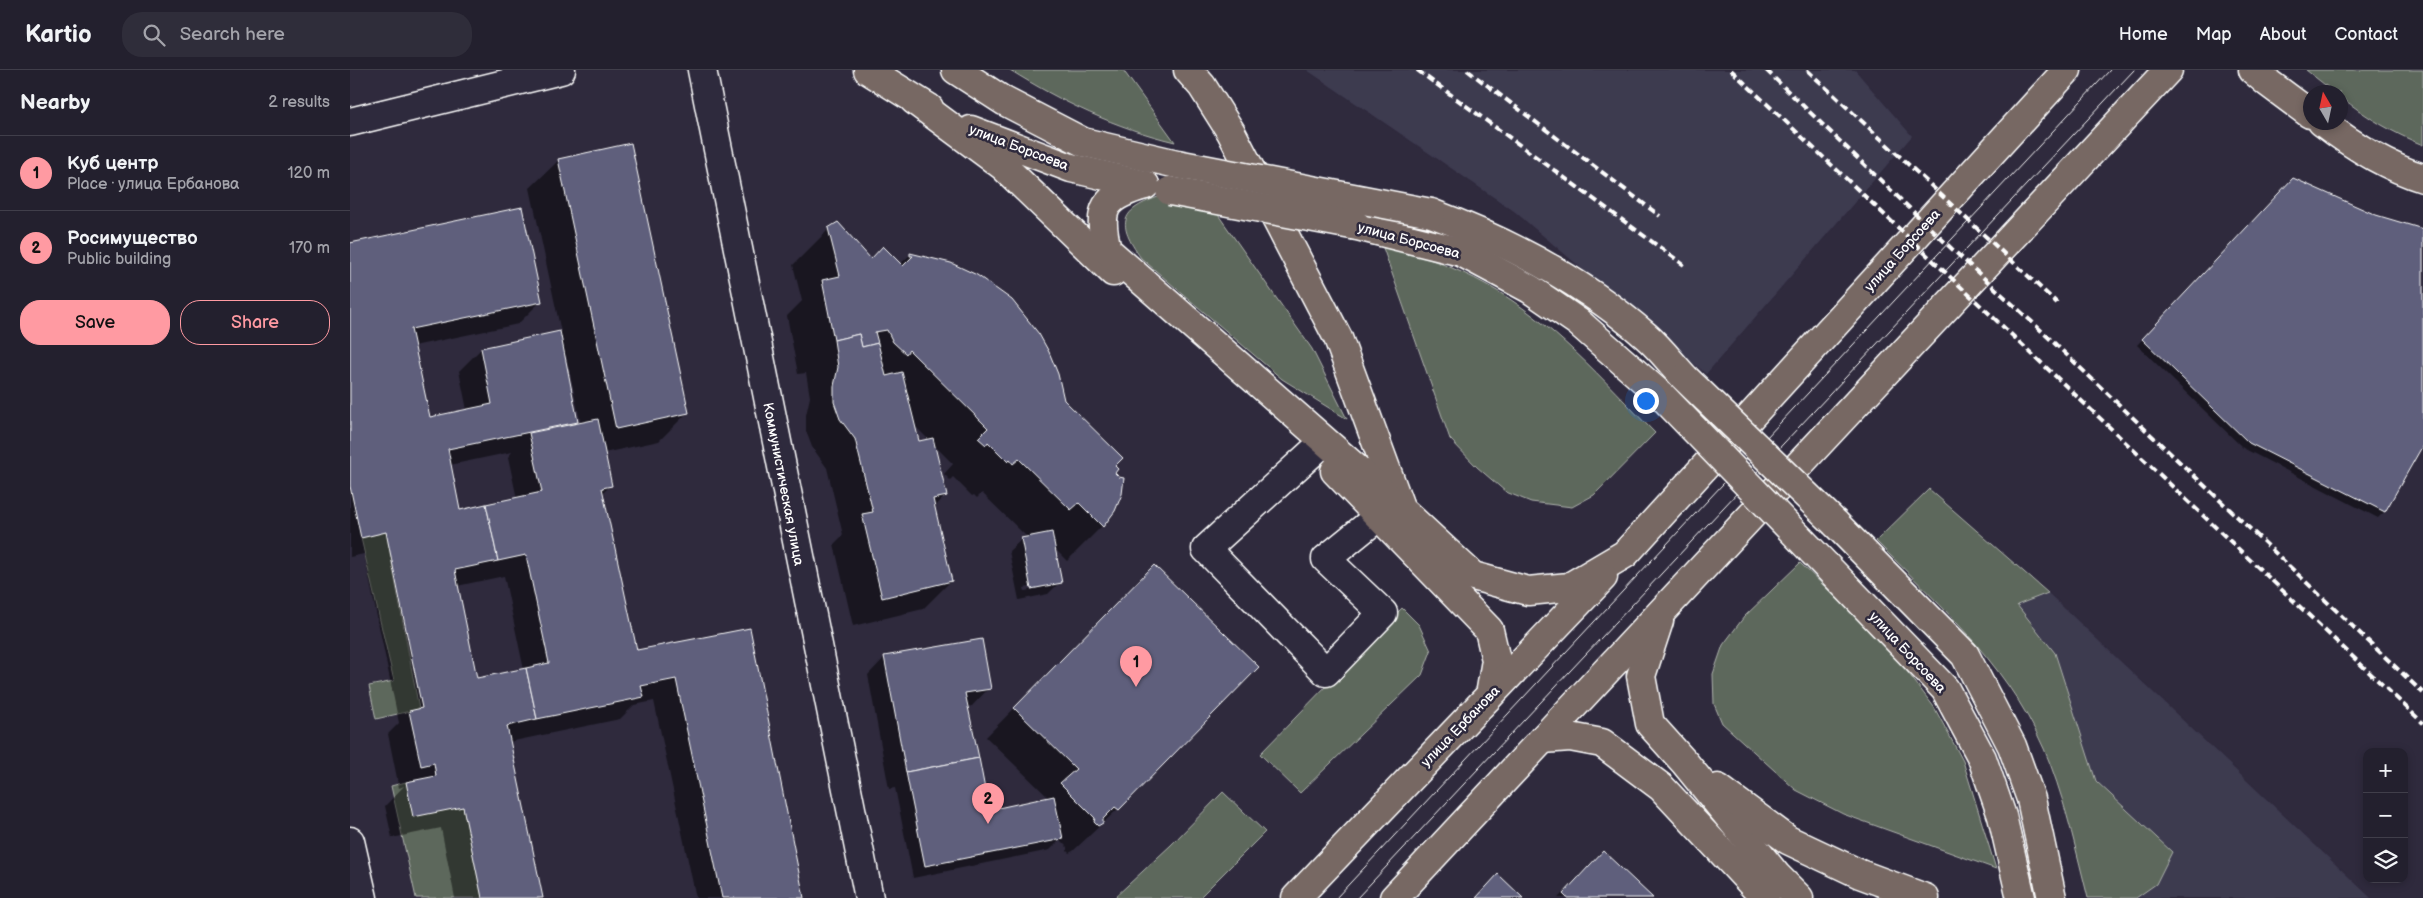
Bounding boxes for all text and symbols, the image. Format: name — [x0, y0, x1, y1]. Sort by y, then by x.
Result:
search box — [122, 12, 472, 57]
text: Kartio — [25, 20, 92, 49]
icon: search — [140, 21, 168, 49]
text: Search here — [180, 23, 285, 46]
text: Home — [2119, 24, 2168, 45]
text: Map — [2196, 24, 2232, 45]
text: About — [2260, 24, 2307, 45]
text: Contact — [2335, 24, 2398, 45]
north arrow — [2303, 85, 2348, 130]
text: Nearby — [20, 90, 90, 115]
text: 2 results — [268, 93, 330, 112]
street label: улица Борсоева — [967, 121, 1072, 174]
text: Куб центр — [67, 152, 159, 175]
text: 1 — [33, 164, 39, 183]
text: 120 m — [287, 164, 330, 183]
text: Place · улица Ербанова — [67, 175, 240, 194]
street label: улица Борсоева — [1861, 205, 1944, 295]
street label: улица Борсоева — [1356, 219, 1462, 262]
text: Росимущество — [67, 227, 198, 250]
text: 2 — [31, 239, 41, 258]
text: 170 m — [289, 239, 330, 258]
text: Public building — [67, 250, 171, 269]
button: Save — [20, 300, 170, 345]
button: Share — [180, 300, 330, 345]
your location — [1633, 388, 1659, 414]
street label: Коммунистическая улица — [759, 401, 808, 568]
street label: улица Борсоева — [1866, 608, 1950, 697]
pin: 1 — [1120, 646, 1152, 687]
street label: улица Ербанова — [1417, 682, 1504, 770]
map controls — [2363, 748, 2408, 883]
button: + — [2363, 748, 2408, 793]
pin: 2 — [972, 783, 1004, 824]
button: − — [2363, 793, 2408, 838]
button: layers — [2363, 838, 2408, 883]

